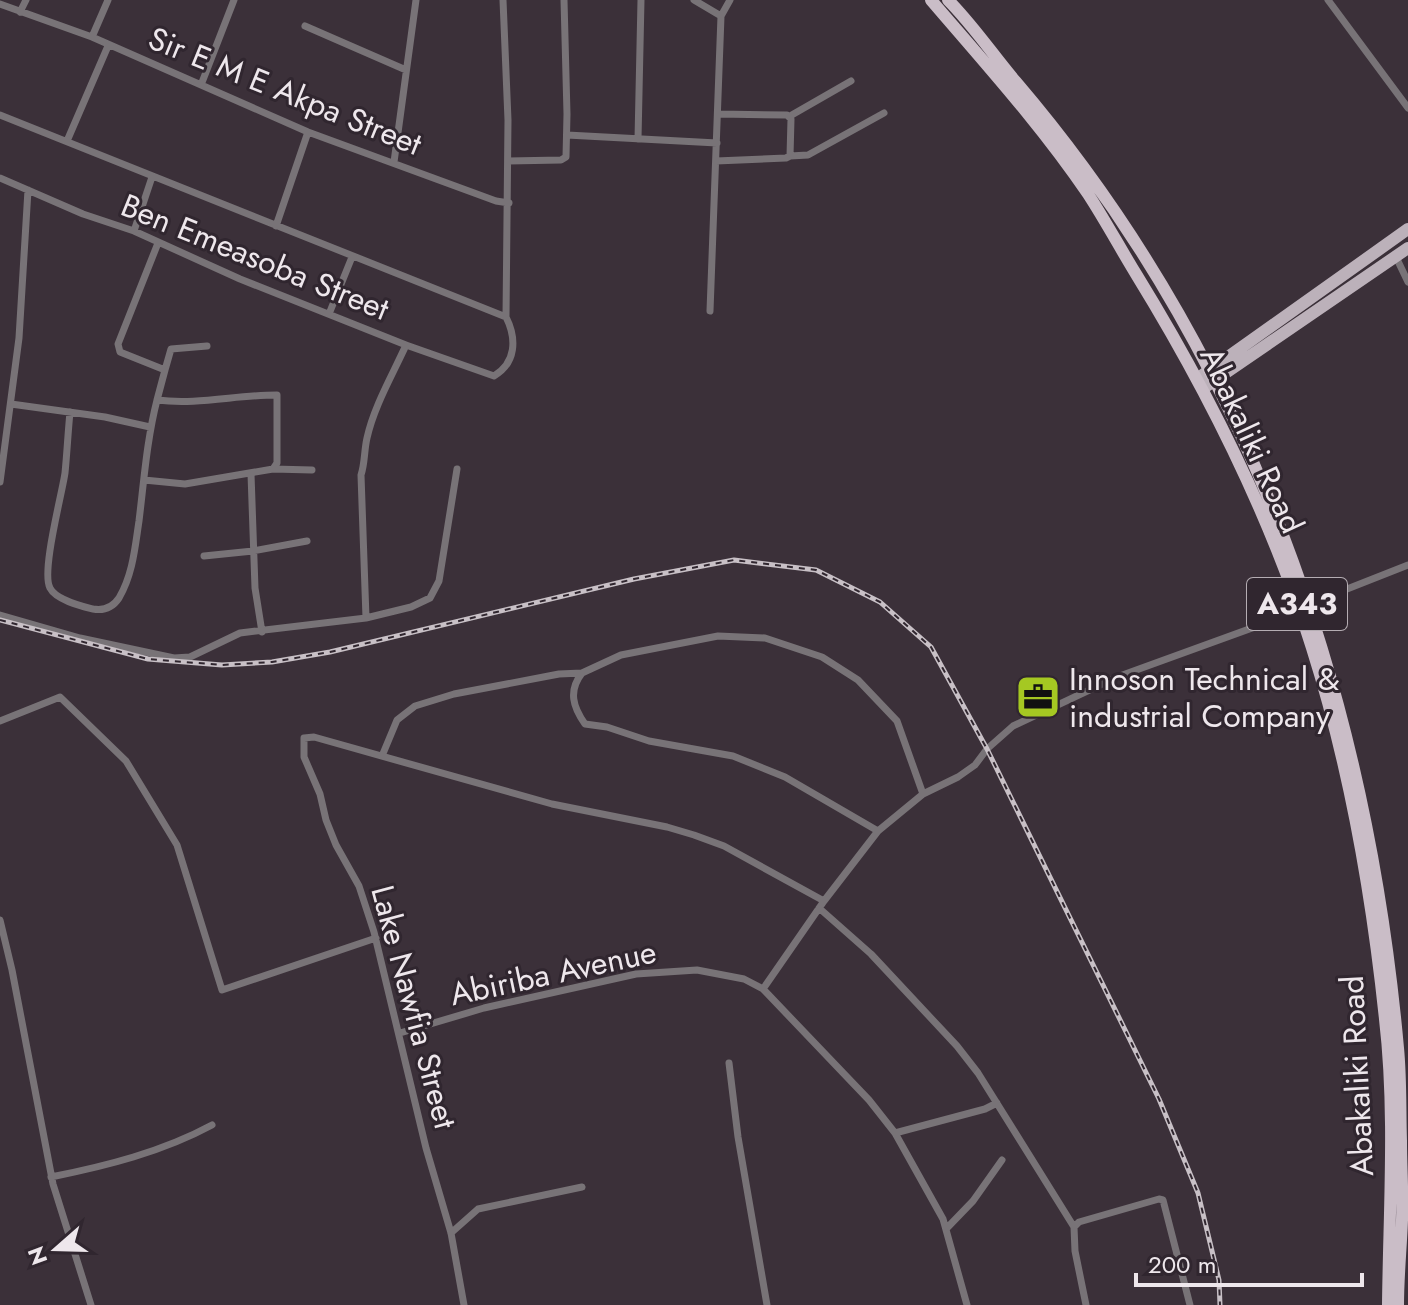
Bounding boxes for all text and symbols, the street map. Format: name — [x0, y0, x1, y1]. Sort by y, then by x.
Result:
street label: Sir E M E Akpa Street — [141, 15, 429, 167]
street label: Ben Emeasoba Street — [114, 182, 396, 332]
street label: Abakaliki Road — [1189, 339, 1315, 541]
road number: A343 — [1247, 578, 1347, 630]
place label: Innoson Technical & industrial Company — [1069, 656, 1340, 739]
office icon: Innoson Technical & industrial Company — [1014, 673, 1062, 721]
street label: Lake Nawfia Street — [359, 880, 469, 1134]
street label: Abiriba Avenue — [446, 929, 660, 1017]
street label: Abakaliki Road — [1329, 974, 1385, 1178]
north arrow — [16, 1209, 96, 1289]
scale bar — [1136, 1237, 1362, 1287]
text: N — [19, 1242, 55, 1270]
text: 200 m — [1148, 1247, 1216, 1282]

